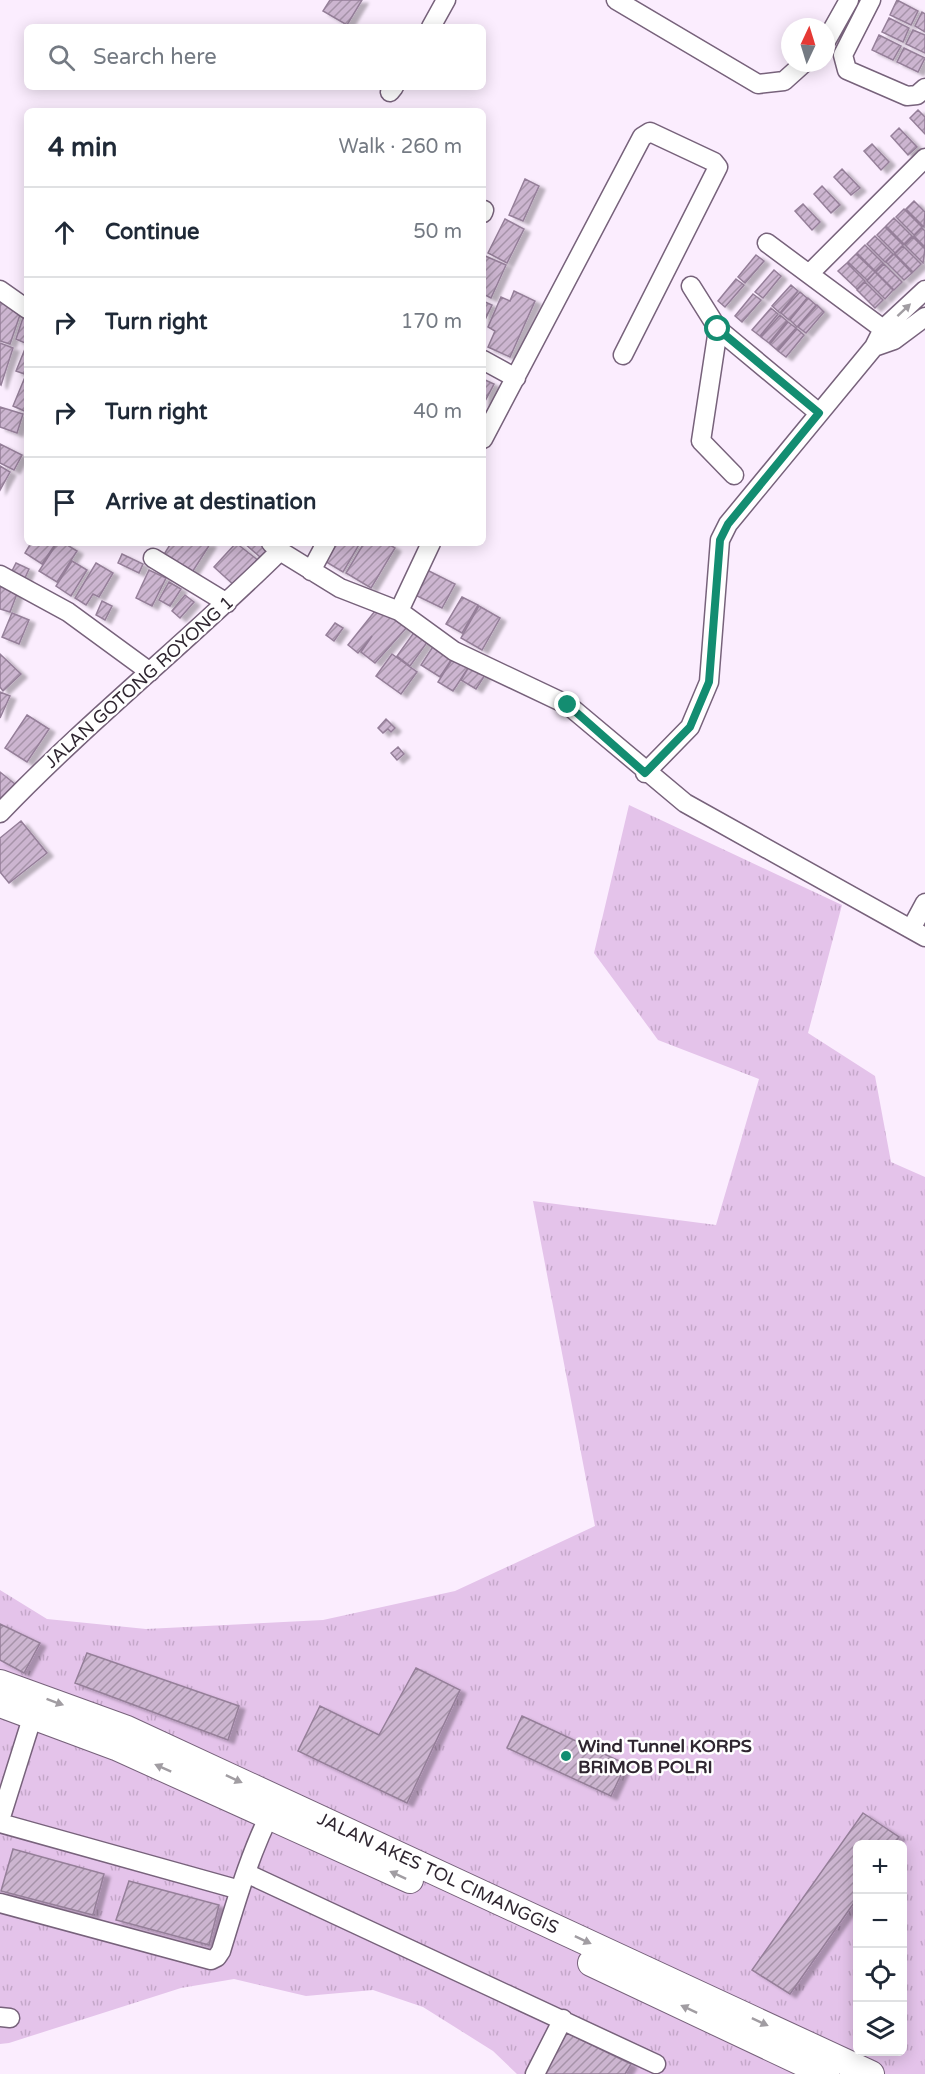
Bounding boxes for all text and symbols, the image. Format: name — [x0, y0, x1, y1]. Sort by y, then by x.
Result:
north arrow — [781, 18, 835, 72]
search box — [24, 24, 486, 90]
icon: search — [45, 41, 78, 74]
text: Search here — [93, 44, 217, 70]
text: 4 min — [48, 132, 117, 163]
text: Walk · 260 m — [339, 135, 462, 159]
icon: ahead — [48, 216, 81, 249]
text: Continue — [105, 219, 200, 245]
text: 50 m — [413, 220, 462, 244]
one-way arrow — [897, 303, 911, 317]
icon: right — [48, 306, 81, 339]
text: Turn right — [105, 309, 207, 335]
text: 170 m — [401, 310, 462, 334]
route start — [704, 315, 730, 341]
icon: right — [48, 396, 81, 429]
text: Turn right — [105, 399, 207, 425]
text: 40 m — [413, 400, 462, 424]
icon: arrive — [48, 486, 81, 519]
text: Arrive at destination — [105, 489, 316, 515]
street label: JALAN GOTONG ROYONG 1 — [40, 591, 238, 773]
route end — [554, 691, 580, 717]
one-way arrow — [46, 1698, 64, 1708]
place label: Wind Tunnel KORPS BRIMOB POLRI — [578, 1735, 752, 1778]
marker: Wind Tunnel KORPS BRIMOB POLRI — [559, 1749, 573, 1763]
one-way arrow — [154, 1763, 172, 1772]
one-way arrow — [226, 1774, 243, 1783]
street label: JALAN AKES TOL CIMANGGIS — [314, 1807, 562, 1939]
map controls — [853, 1840, 907, 2056]
button: + — [853, 1840, 907, 1894]
one-way arrow — [389, 1870, 406, 1879]
button: − — [853, 1894, 907, 1948]
one-way arrow — [574, 1935, 592, 1945]
button: locate — [853, 1948, 907, 2002]
button: layers — [853, 2002, 907, 2056]
one-way arrow — [681, 2004, 698, 2013]
one-way arrow — [751, 2017, 768, 2026]

